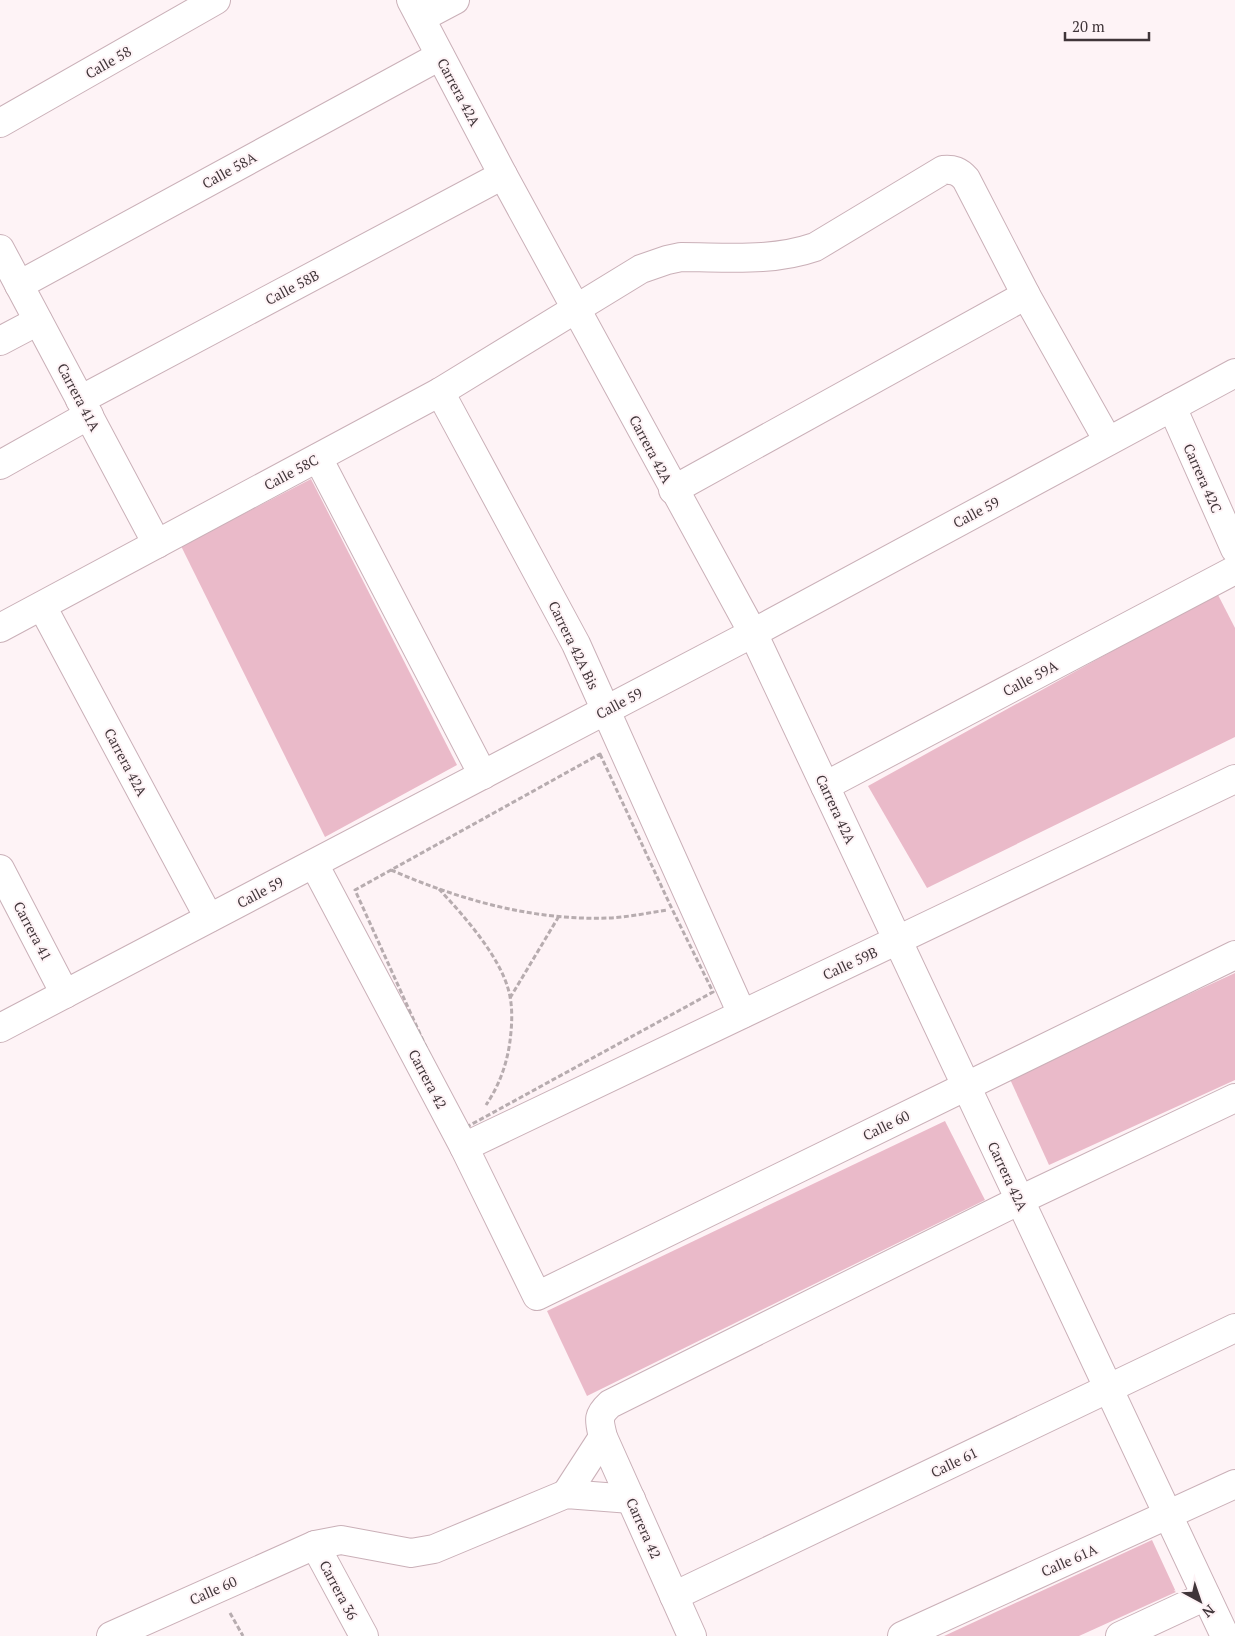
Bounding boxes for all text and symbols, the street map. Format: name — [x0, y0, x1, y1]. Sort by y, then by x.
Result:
scale bar — [1065, 10, 1149, 42]
text: 20 m — [1072, 16, 1105, 36]
street label: Calle 58 — [82, 41, 134, 83]
street label: Carrera 42A — [433, 55, 485, 130]
street label: Calle 58A — [198, 147, 260, 193]
street label: Calle 58B — [262, 265, 322, 309]
street label: Carrera 41A — [53, 360, 105, 435]
street label: Carrera 42A — [625, 412, 677, 487]
street label: Carrera 42C — [1179, 440, 1227, 516]
street label: Calle 58C — [261, 450, 321, 494]
street label: Calle 59 — [950, 492, 1002, 532]
street label: Carrera 42A Bis — [544, 598, 604, 692]
street label: Calle 59A — [999, 655, 1061, 700]
street label: Calle 59 — [593, 683, 645, 723]
street label: Carrera 42A — [100, 725, 152, 800]
street label: Carrera 42A — [812, 771, 860, 847]
street label: Calle 59 — [234, 872, 286, 912]
street label: Carrera 41 — [9, 898, 57, 964]
street label: Calle 59B — [819, 942, 881, 984]
street label: Carrera 42 — [404, 1046, 452, 1112]
street label: Calle 60 — [859, 1106, 913, 1144]
street label: Carrera 42A — [984, 1138, 1032, 1214]
street label: Calle 61 — [927, 1443, 981, 1481]
street label: Carrera 42 — [622, 1495, 666, 1561]
street label: Calle 61A — [1038, 1539, 1100, 1581]
street label: Carrera 36 — [315, 1557, 363, 1623]
street label: Calle 60 — [186, 1571, 240, 1609]
north arrow — [1175, 1576, 1225, 1626]
text: N — [1198, 1601, 1219, 1622]

